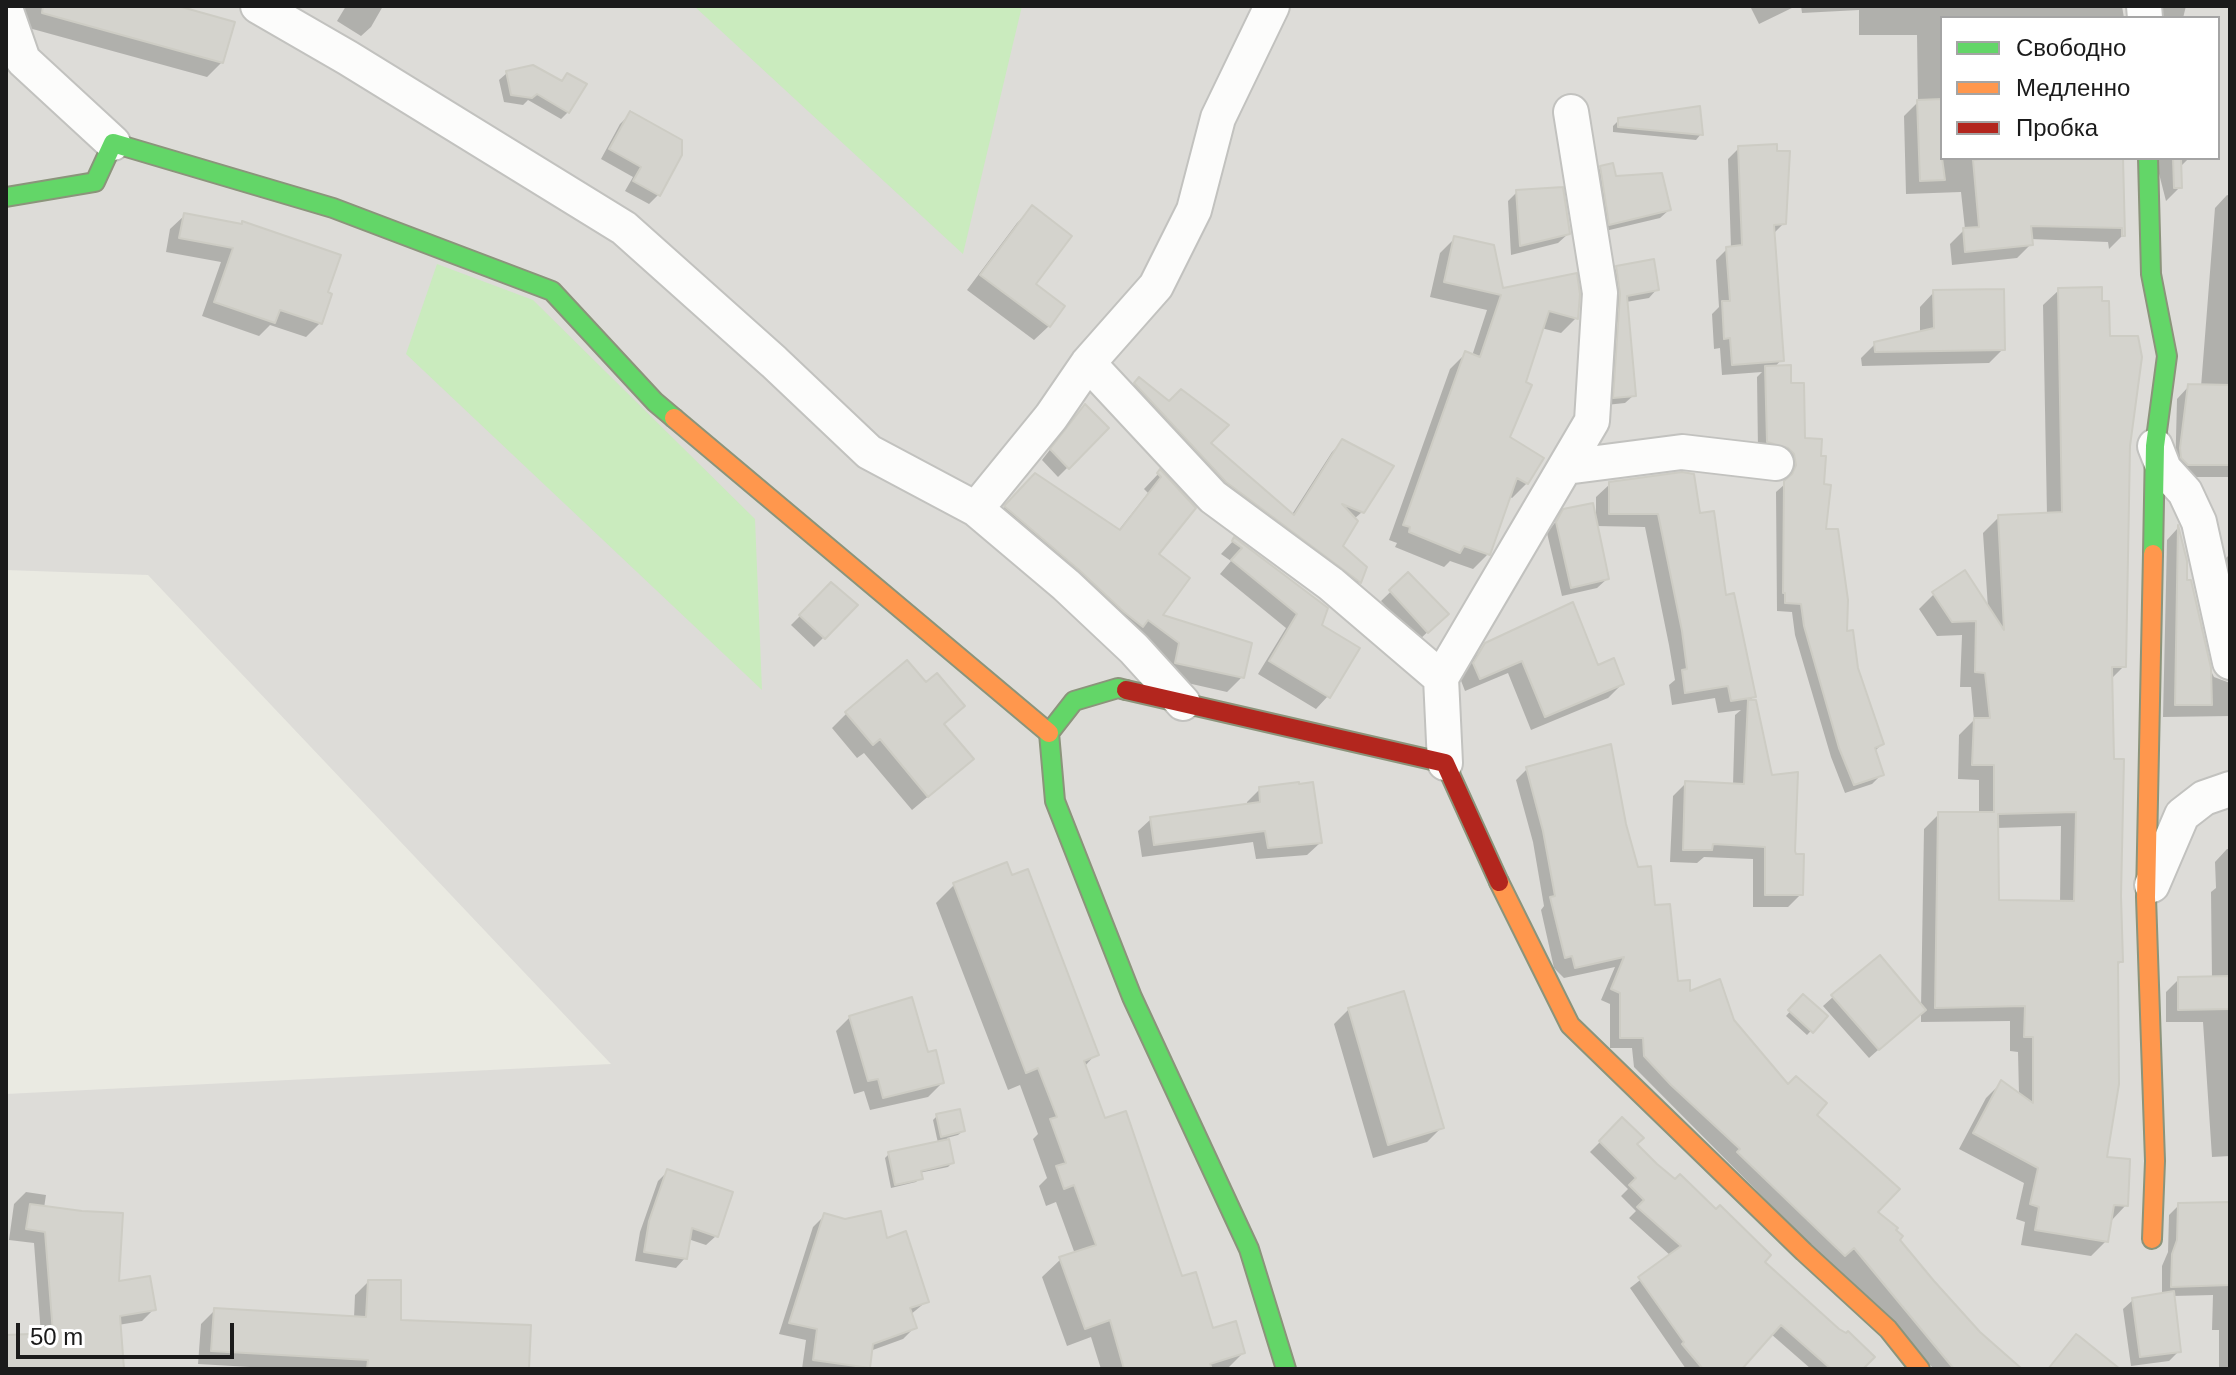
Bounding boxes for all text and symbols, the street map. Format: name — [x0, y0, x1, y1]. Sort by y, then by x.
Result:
legend — [1940, 16, 2220, 160]
text: Свободно — [2016, 34, 2126, 61]
text: Медленно — [2016, 74, 2130, 101]
text: Пробка — [2016, 114, 2098, 141]
scale bar — [20, 1307, 238, 1357]
text: 50 m — [30, 1323, 83, 1350]

